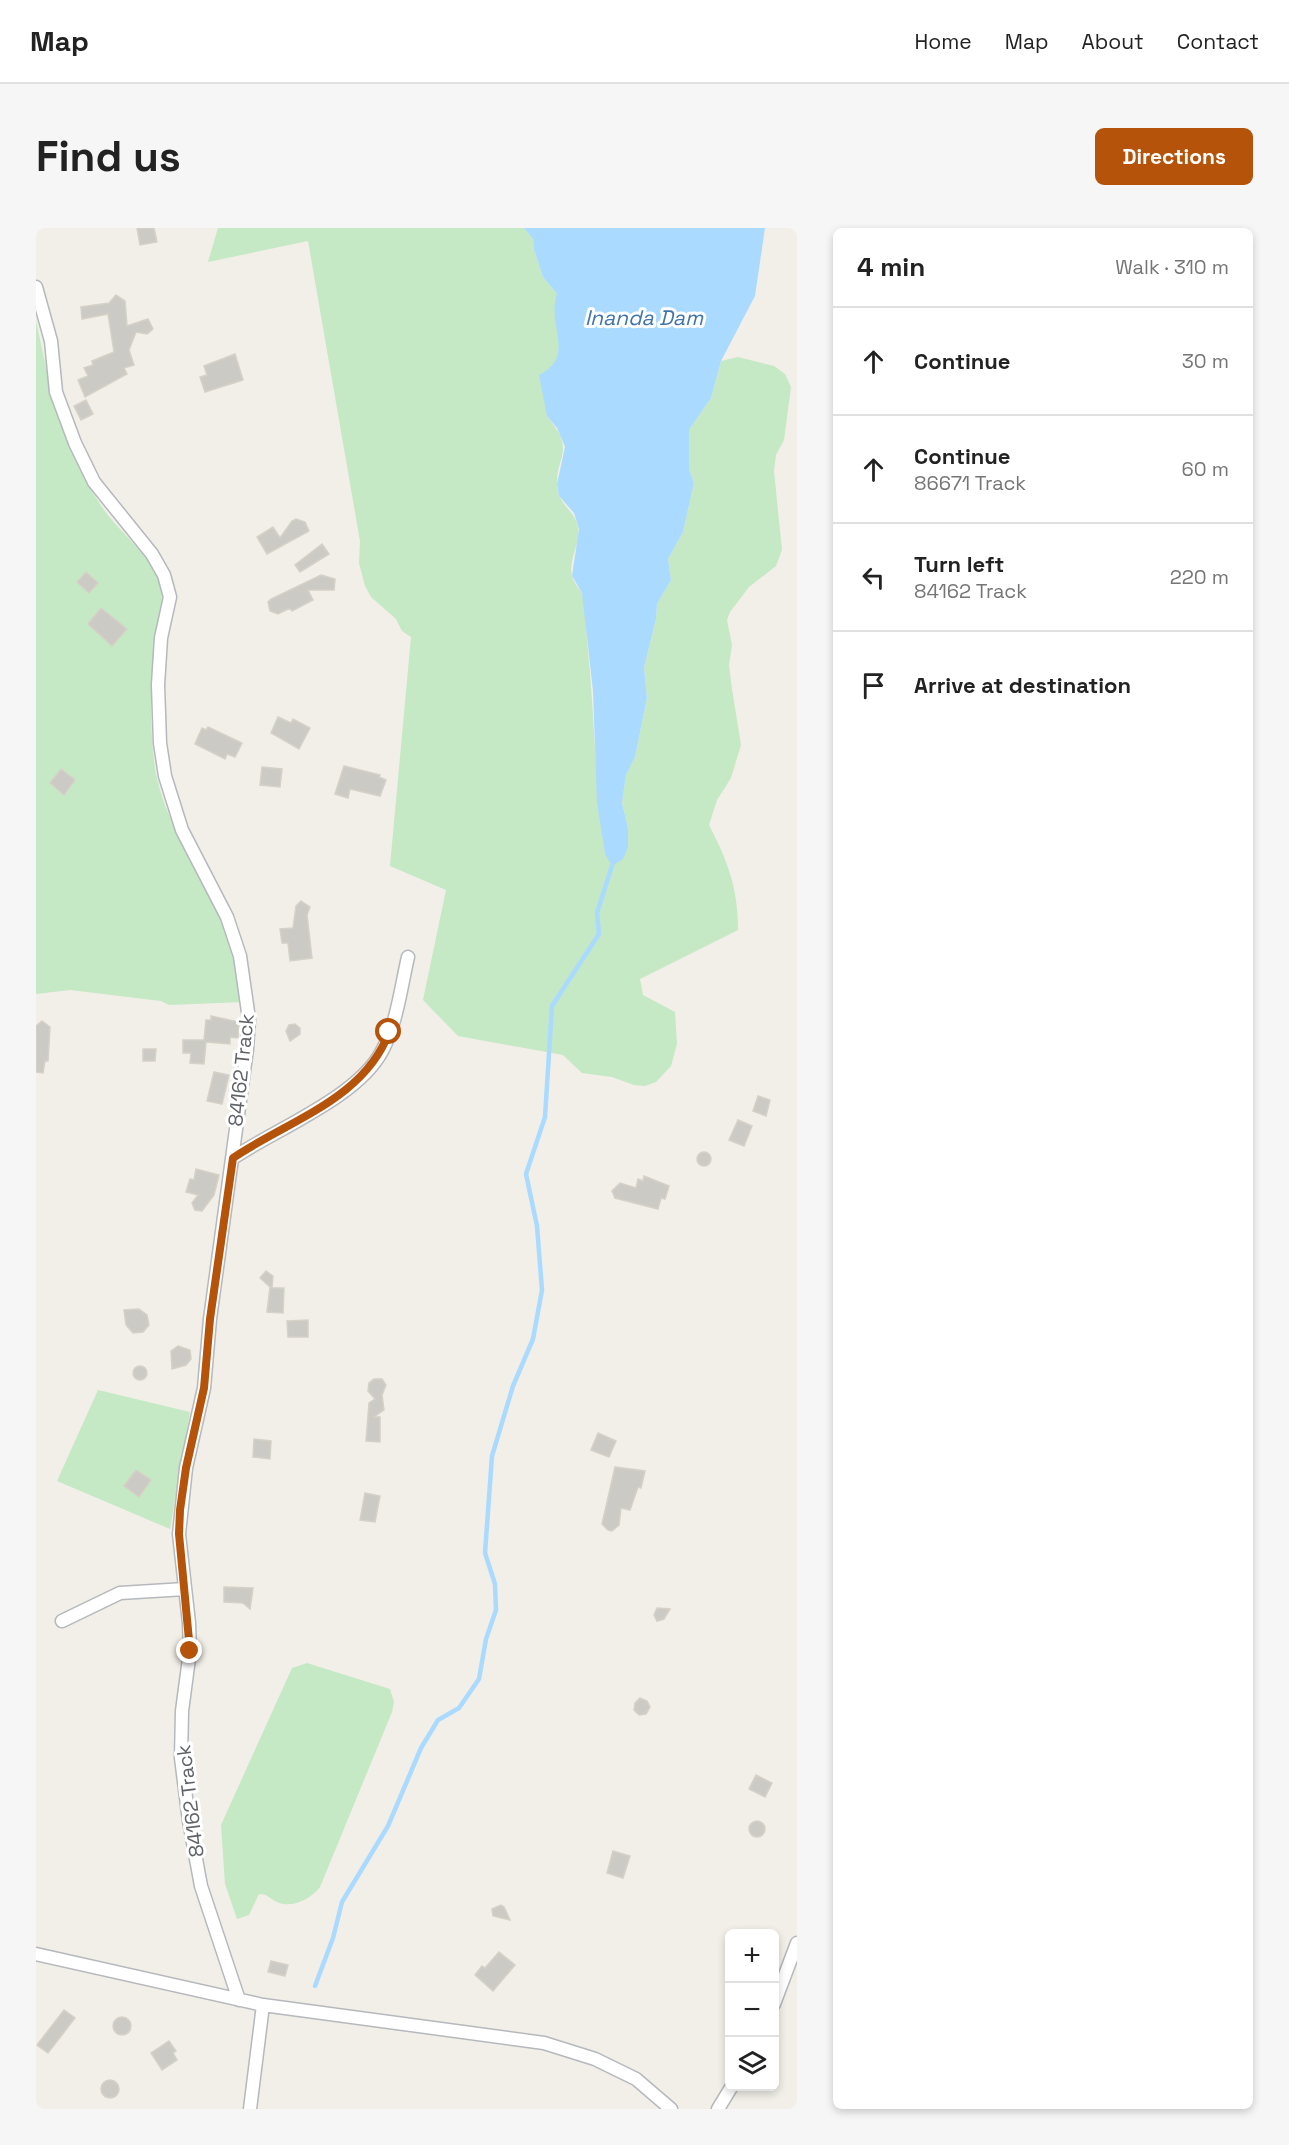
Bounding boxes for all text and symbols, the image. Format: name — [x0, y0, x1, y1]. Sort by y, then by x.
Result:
text: Map — [30, 23, 89, 59]
text: Home — [914, 28, 972, 55]
text: Map — [1005, 28, 1049, 55]
text: About — [1082, 28, 1144, 55]
text: Contact — [1177, 28, 1259, 55]
button: Directions — [1095, 128, 1253, 185]
text: Find us — [36, 130, 181, 183]
text: 4 min — [857, 250, 925, 284]
text: Walk · 310 m — [1115, 254, 1229, 280]
water label: Inanda Dam — [585, 304, 704, 331]
icon: ahead — [857, 345, 890, 378]
text: Continue — [914, 347, 1010, 375]
text: 30 m — [1182, 348, 1229, 374]
text: Continue — [914, 442, 1010, 470]
icon: ahead — [857, 453, 890, 486]
text: 60 m — [1182, 456, 1229, 482]
text: 86671 Track — [914, 470, 1026, 496]
text: Turn left — [914, 550, 1004, 578]
icon: left — [857, 561, 890, 594]
text: 220 m — [1170, 564, 1229, 590]
text: 84162 Track — [914, 578, 1027, 604]
icon: arrive — [857, 669, 890, 702]
text: Arrive at destination — [914, 671, 1131, 699]
street label: 84162 Track — [222, 1012, 260, 1128]
route start — [375, 1018, 401, 1044]
route end — [176, 1637, 202, 1663]
street label: 84162 Track — [170, 1743, 210, 1859]
map controls — [725, 1929, 779, 2091]
button: + — [725, 1929, 779, 1983]
button: − — [725, 1983, 779, 2037]
button: layers — [725, 2037, 779, 2091]

